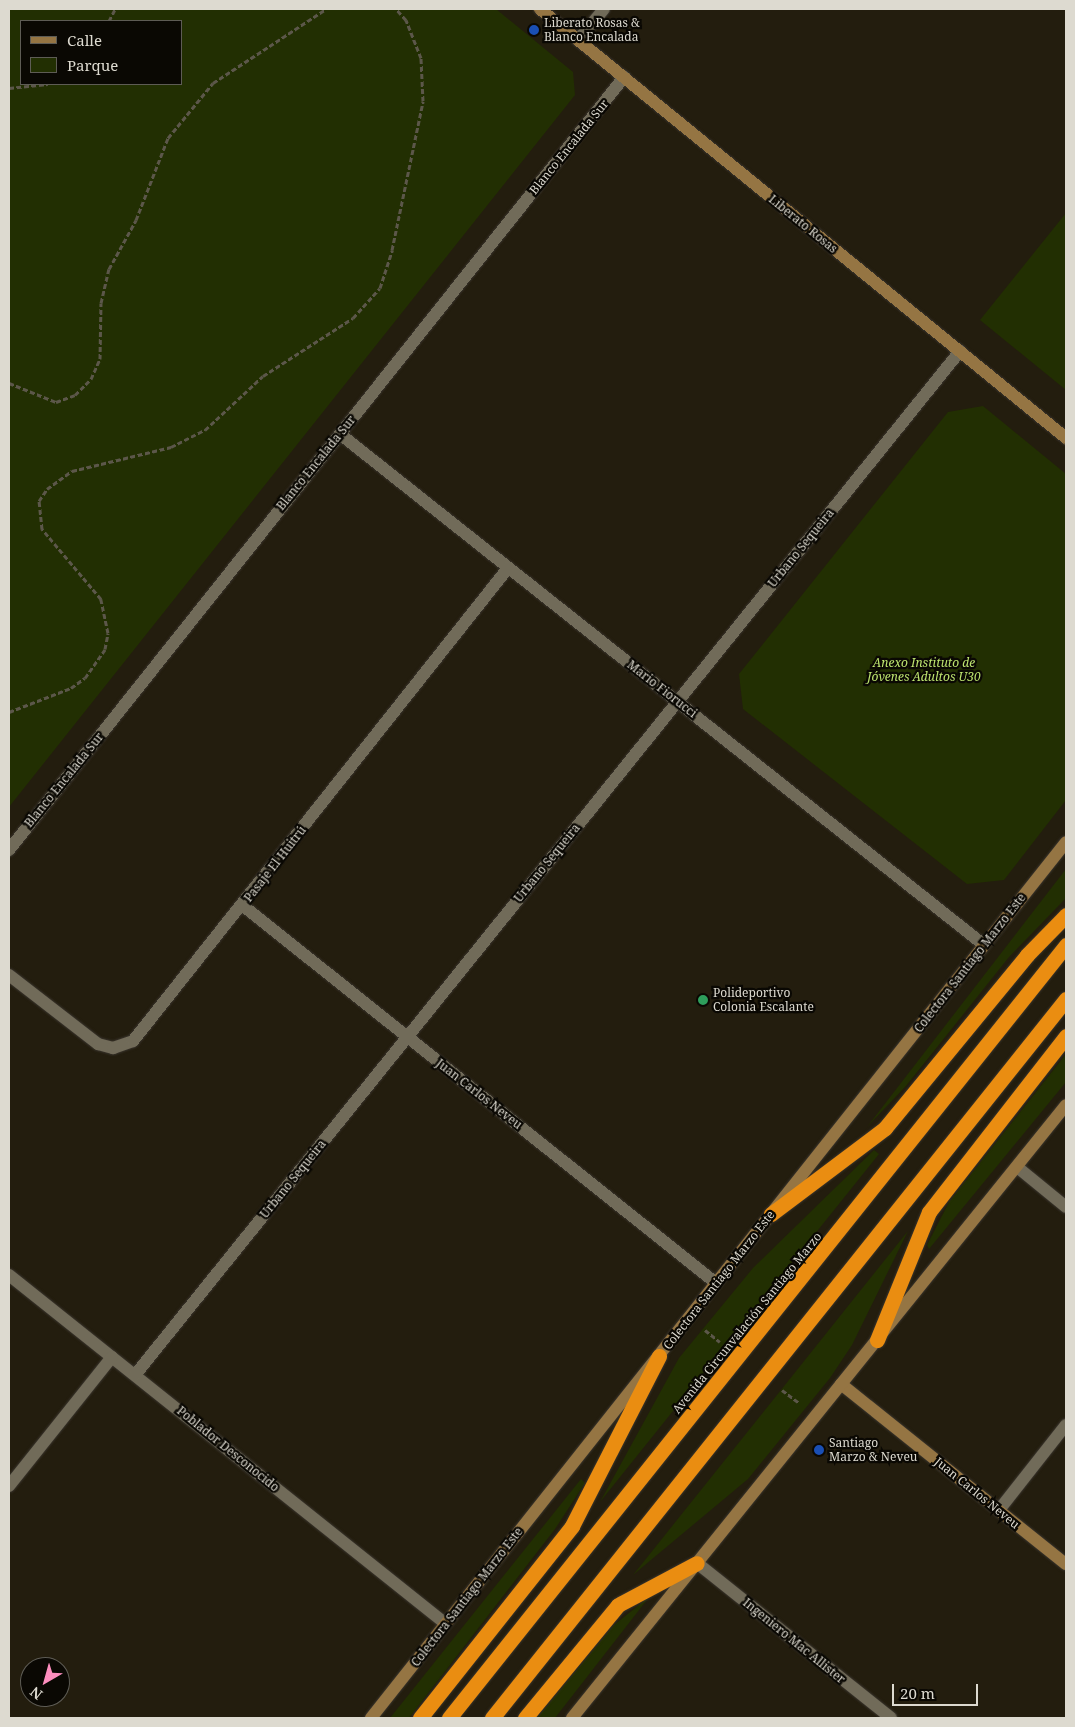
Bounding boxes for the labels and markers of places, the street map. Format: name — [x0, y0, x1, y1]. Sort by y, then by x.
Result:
place label: Liberato Rosas & Blanco Encalada — [544, 16, 640, 44]
marker: Liberato Rosas & Blanco Encalada — [528, 24, 540, 36]
place label: Polideportivo Colonia Escalante — [713, 986, 814, 1014]
marker: Polideportivo Colonia Escalante — [697, 994, 709, 1006]
place label: Santiago Marzo & Neveu — [829, 1436, 917, 1464]
marker: Santiago Marzo & Neveu — [813, 1444, 825, 1456]

